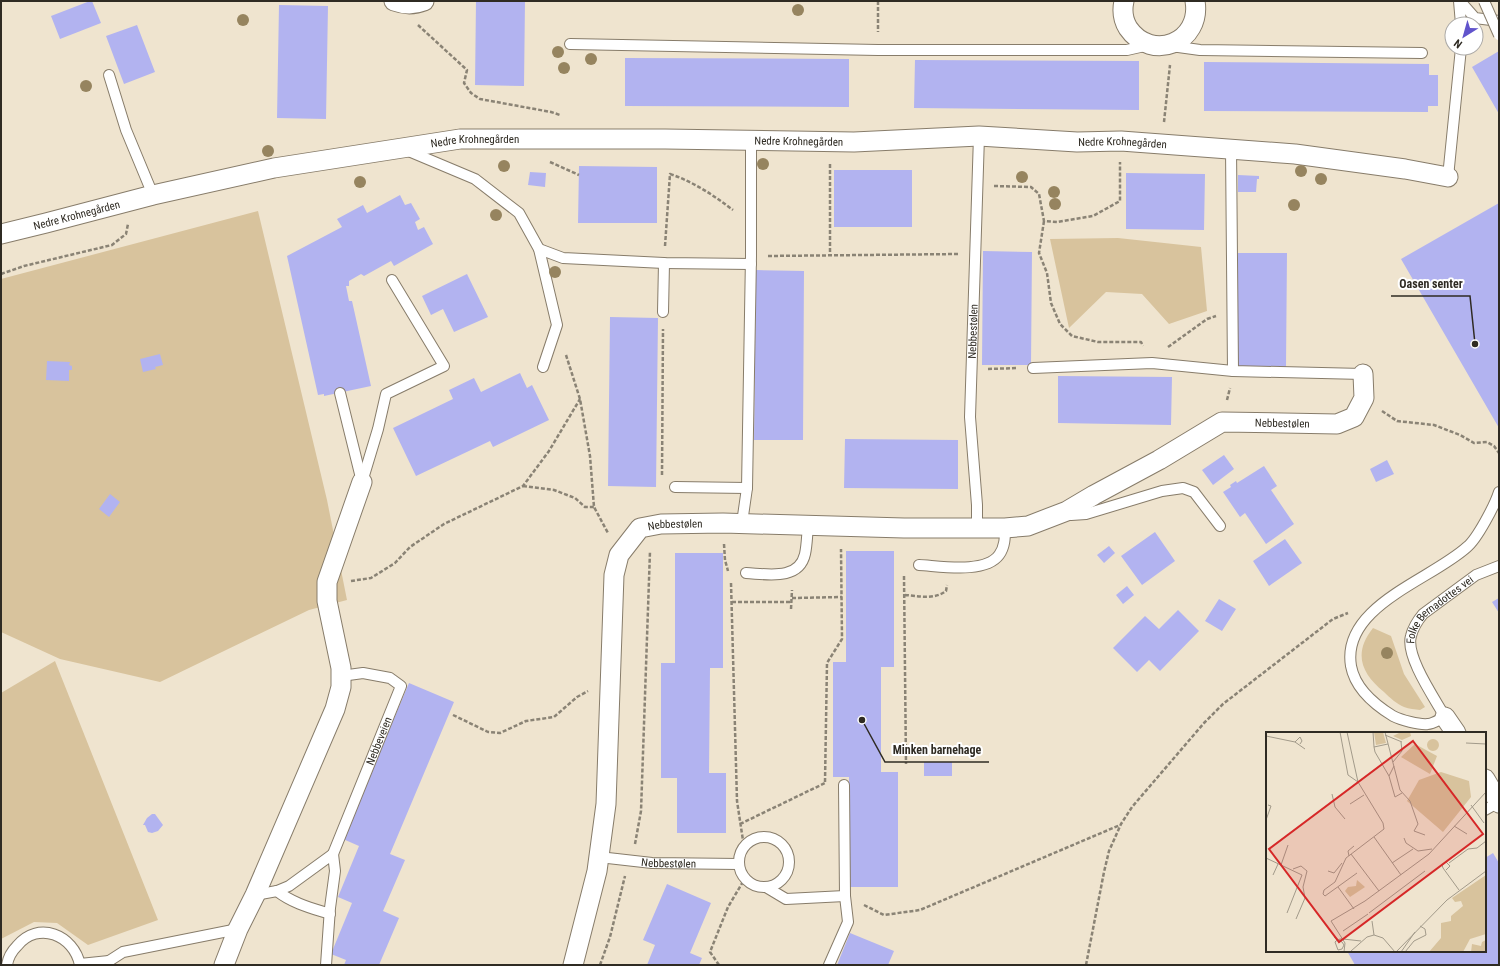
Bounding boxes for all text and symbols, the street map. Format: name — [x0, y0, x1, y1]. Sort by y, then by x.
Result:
north arrow — [1444, 16, 1484, 56]
text: N — [1451, 36, 1465, 51]
street label: Nedre Krohnegården — [430, 133, 519, 150]
street label: Nedre Krohnegården — [754, 134, 843, 148]
street label: Nedre Krohnegården — [1078, 134, 1167, 151]
street label: Nedre Krohnegården — [32, 197, 121, 232]
callout: Oasen senter — [1391, 272, 1470, 296]
text: Oasen senter — [1399, 277, 1463, 291]
street label: Nebbestølen — [965, 304, 980, 359]
street label: Nebbestølen — [1255, 416, 1310, 430]
street label: Nebbestølen — [647, 517, 703, 533]
street label: Folke Bernadottes vei — [1404, 573, 1476, 644]
street label: Nebbeveien — [363, 715, 394, 767]
inset map — [1266, 732, 1486, 952]
callout: Minken barnehage — [885, 738, 989, 762]
text: Minken barnehage — [893, 743, 982, 757]
street label: Nebbestølen — [641, 855, 696, 870]

